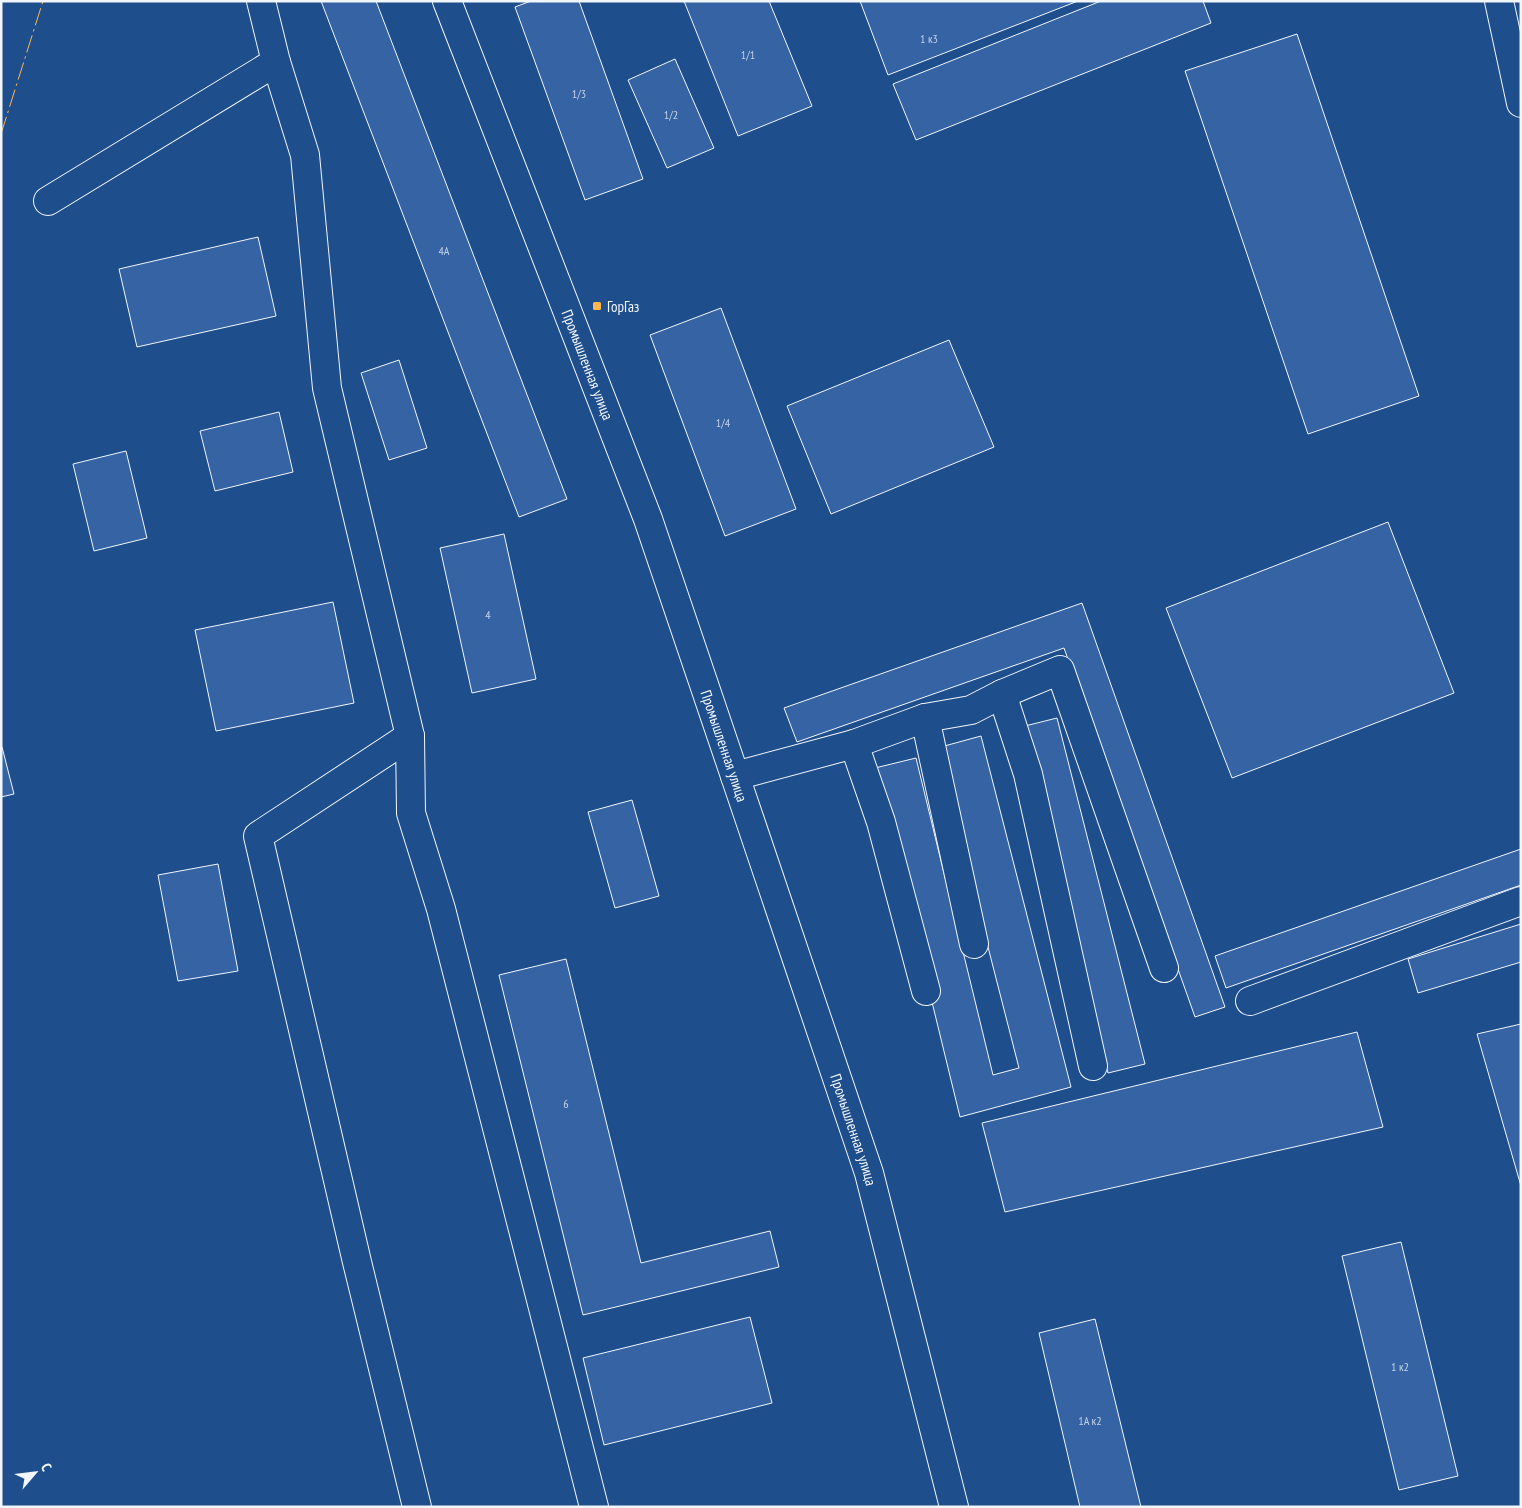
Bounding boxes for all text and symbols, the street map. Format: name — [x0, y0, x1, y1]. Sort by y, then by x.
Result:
house number: 1 к3 — [920, 31, 938, 46]
house number: 1/1 — [741, 47, 755, 62]
house number: 1/3 — [572, 86, 586, 101]
house number: 1/2 — [664, 107, 678, 122]
house number: 4А — [438, 243, 450, 258]
place label: ГорГаз — [607, 297, 639, 316]
marker: ГорГаз — [591, 300, 603, 312]
street label: Промышленная улица — [558, 307, 618, 422]
house number: 1/4 — [716, 415, 731, 430]
house number: 4 — [485, 607, 491, 622]
street label: Промышленная улица — [697, 687, 752, 804]
street label: Промышленная улица — [827, 1071, 881, 1187]
house number: 6 — [563, 1096, 569, 1111]
house number: 1 к2 — [1391, 1359, 1409, 1374]
house number: 1А к2 — [1078, 1413, 1102, 1428]
north arrow — [10, 1448, 60, 1498]
text: С — [37, 1460, 56, 1474]

